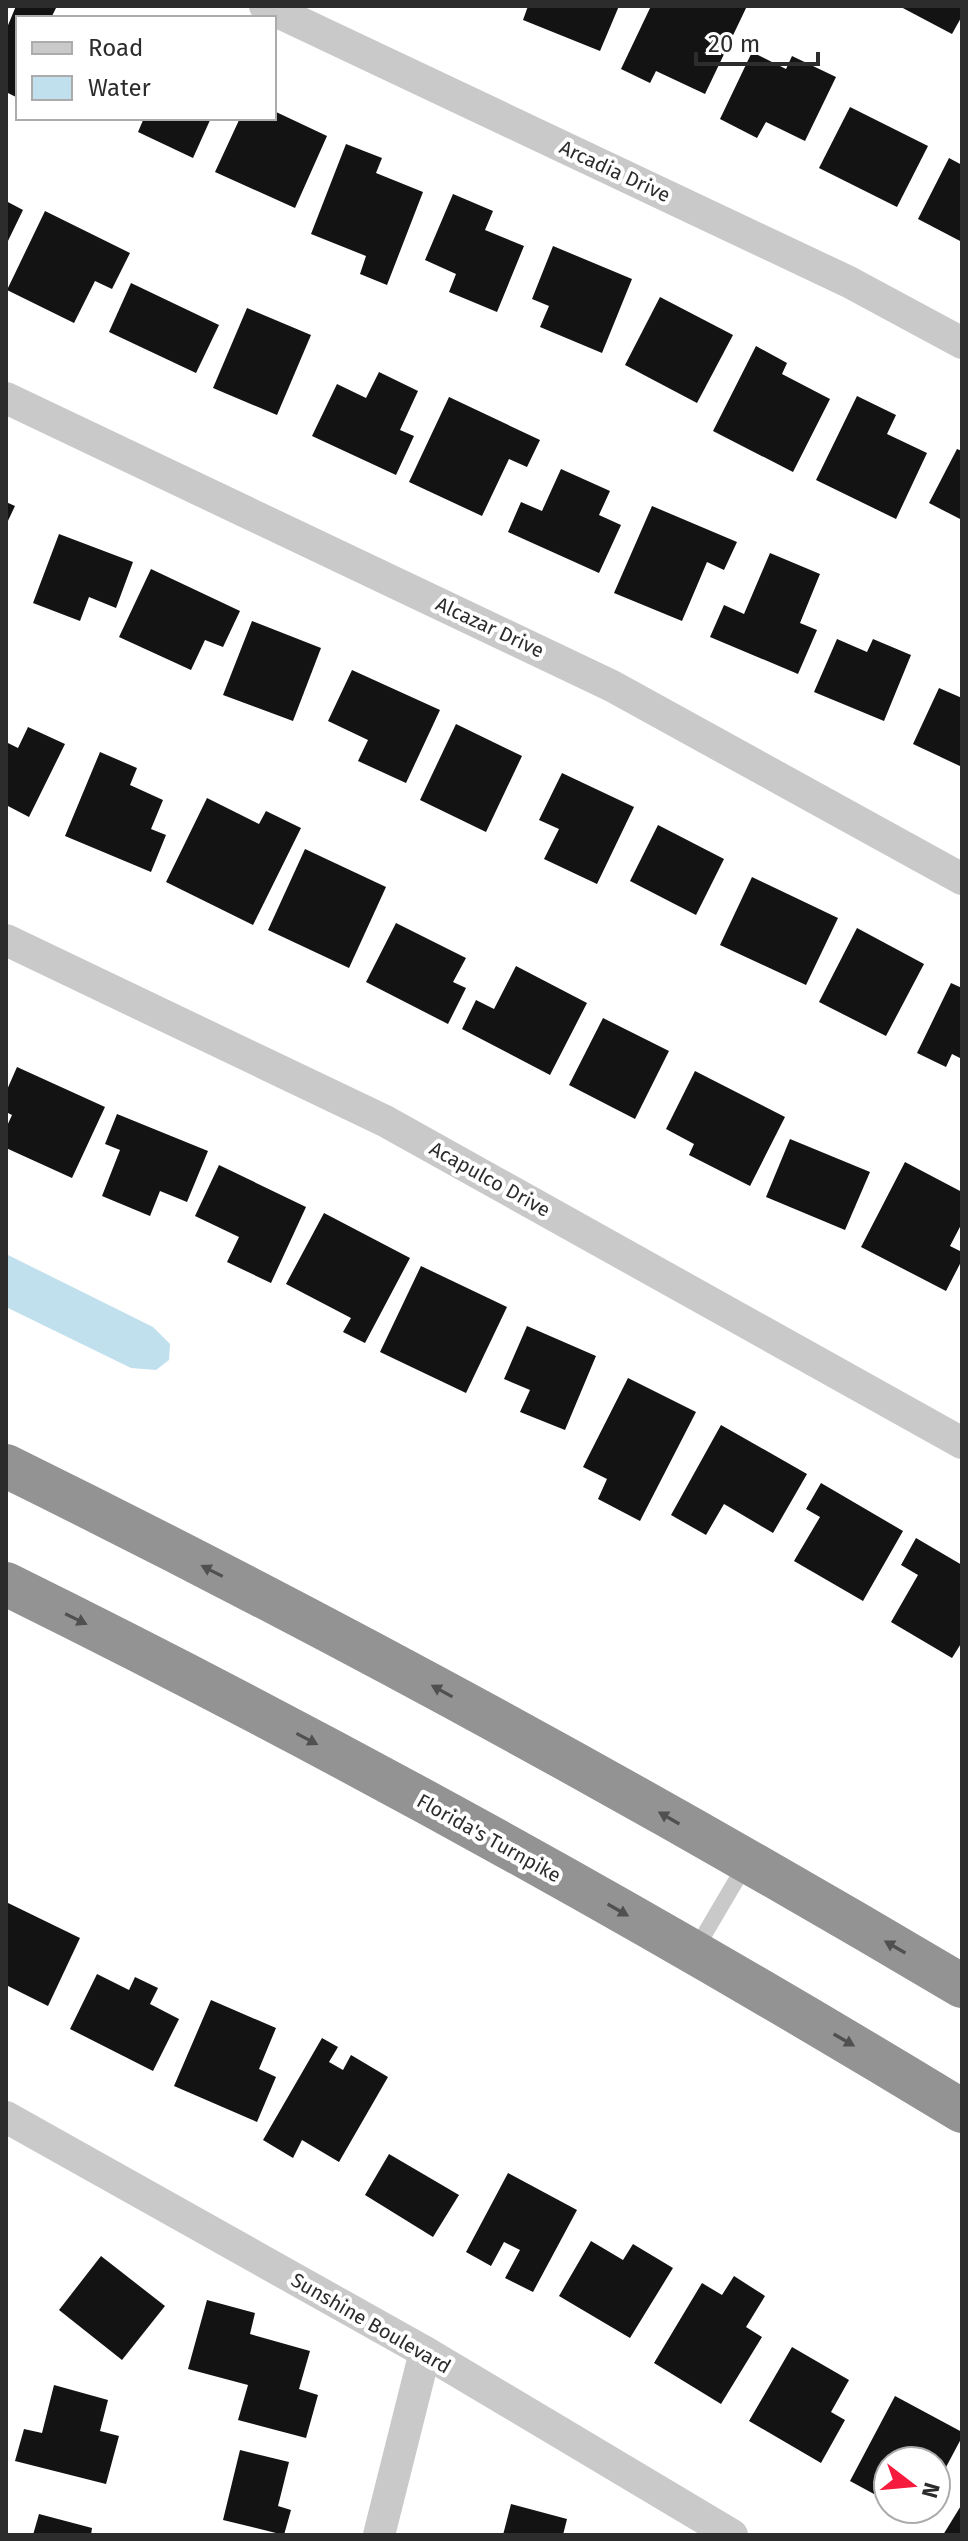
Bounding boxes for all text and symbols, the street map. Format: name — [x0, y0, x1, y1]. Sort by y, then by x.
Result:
legend — [16, 16, 276, 120]
scale bar — [696, 16, 818, 66]
text: 20 m — [708, 30, 760, 58]
text: Road — [88, 34, 143, 62]
text: Water — [88, 74, 152, 102]
street label: Arcadia Drive — [556, 135, 674, 207]
street label: Alcazar Drive — [432, 591, 548, 663]
street label: Acapulco Drive — [426, 1136, 554, 1222]
one-way arrow — [200, 1564, 223, 1577]
one-way arrow — [64, 1612, 87, 1625]
one-way arrow — [431, 1684, 453, 1698]
one-way arrow — [295, 1732, 318, 1745]
street label: Florida's Turnpike — [413, 1788, 565, 1888]
one-way arrow — [658, 1811, 680, 1825]
one-way arrow — [607, 1903, 630, 1917]
one-way arrow — [884, 1940, 906, 1954]
one-way arrow — [832, 2033, 855, 2047]
street label: Sunshine Boulevard — [287, 2268, 455, 2378]
north arrow — [872, 2445, 952, 2525]
text: N — [916, 2480, 946, 2501]

